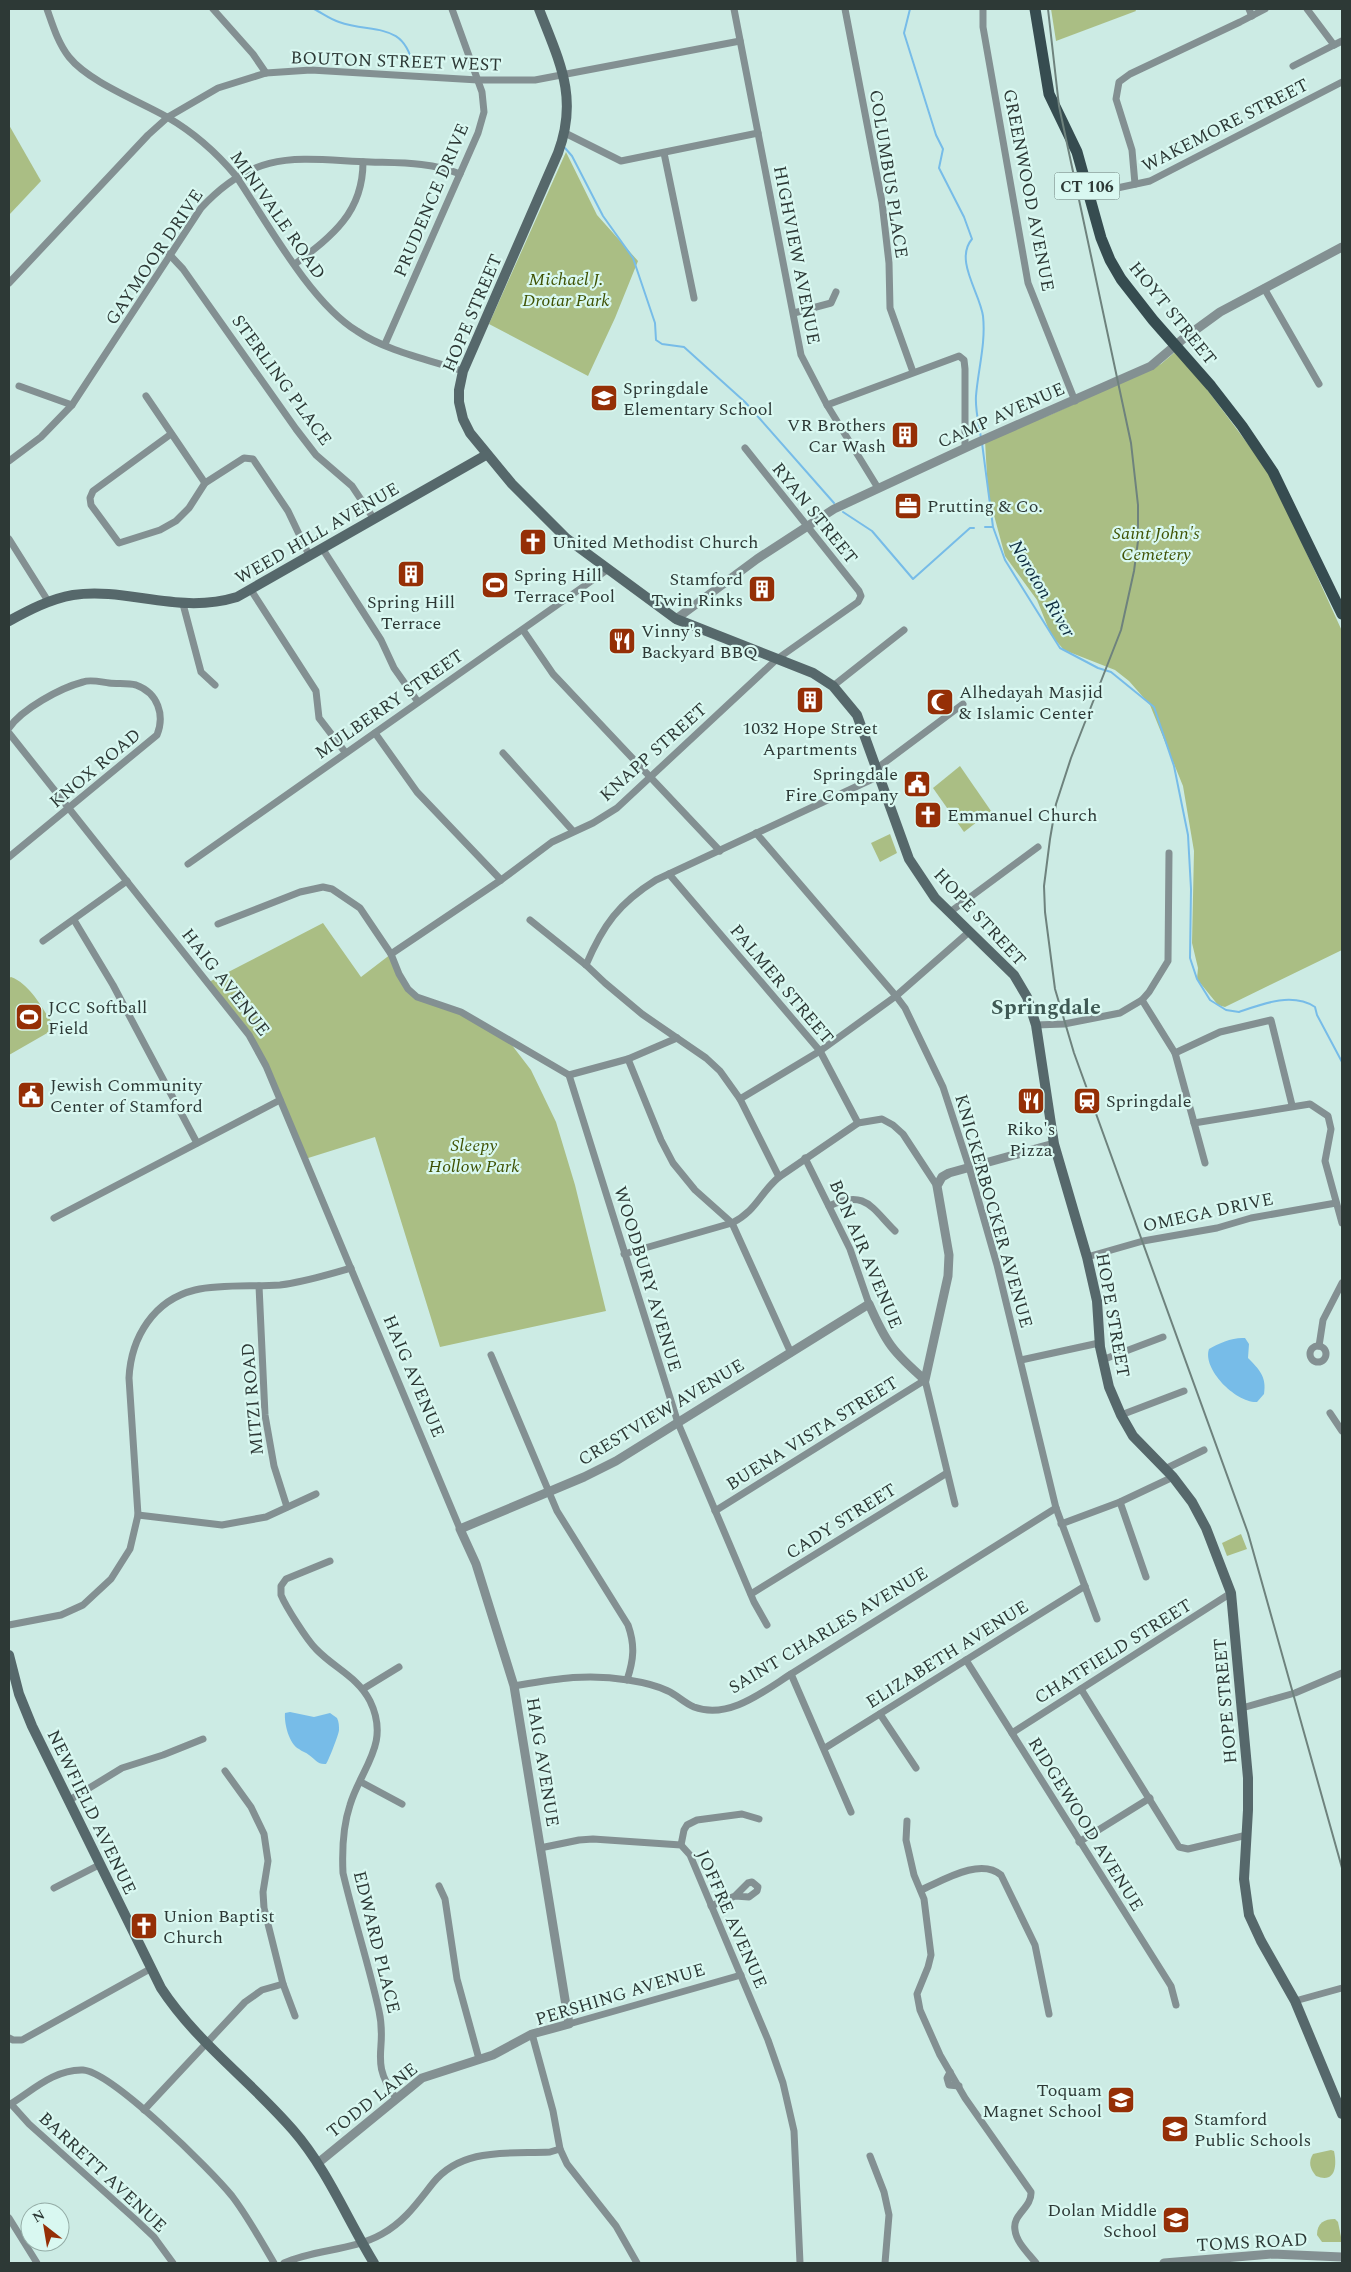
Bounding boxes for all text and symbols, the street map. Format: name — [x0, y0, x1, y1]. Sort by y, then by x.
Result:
street label: BOUTON STREET WEST — [290, 44, 502, 79]
street label: WAKEMORE STREET — [1137, 72, 1313, 179]
street label: GREENWOOD AVENUE — [996, 87, 1061, 294]
street label: COLUMBUS PLACE — [862, 88, 915, 260]
street label: PRUDENCE DRIVE — [387, 119, 476, 281]
street label: MINIVALE ROAD — [223, 145, 332, 285]
street label: HIGHVIEW AVENUE — [766, 163, 827, 347]
road number: CT 106 — [1054, 172, 1120, 200]
street label: GAYMOOR DRIVE — [99, 184, 210, 331]
street label: HOPE STREET — [435, 250, 510, 376]
street label: HOYT STREET — [1122, 255, 1223, 371]
park label: Michael J. Drotar Park — [522, 266, 610, 314]
street label: STERLING PLACE — [225, 309, 339, 452]
place label: Springdale Elementary School — [623, 375, 773, 423]
street label: CAMP AVENUE — [933, 375, 1069, 456]
school or university icon: Springdale Elementary School — [589, 383, 619, 413]
place label: VR Brothers Car Wash — [787, 412, 886, 460]
building icon: VR Brothers Car Wash — [890, 420, 920, 450]
street label: RYAN STREET — [765, 456, 864, 570]
street label: WEED HILL AVENUE — [230, 475, 404, 592]
office icon: Prutting & Co. — [893, 491, 923, 521]
place label: Prutting & Co. — [927, 493, 1043, 520]
park label: Saint John's Cemetery — [1112, 520, 1200, 568]
church icon: United Methodist Church — [518, 527, 548, 557]
place label: United Methodist Church — [552, 529, 759, 556]
water label: Noroton River — [1001, 534, 1083, 644]
building icon: Spring Hill Terrace — [396, 559, 426, 589]
place label: Spring Hill Terrace Pool — [514, 562, 615, 610]
place label: Stamford Twin Rinks — [651, 566, 743, 614]
sports icon: Spring Hill Terrace Pool — [480, 570, 510, 600]
building icon: Stamford Twin Rinks — [747, 574, 777, 604]
place label: Spring Hill Terrace — [367, 589, 455, 637]
place label: Vinny's Backyard BBQ — [641, 618, 758, 666]
restaurant icon: Vinny's Backyard BBQ — [607, 626, 637, 656]
street label: MULBERRY STREET — [309, 643, 469, 766]
place label: Alhedayah Masjid & Islamic Center — [959, 679, 1103, 727]
building icon: 1032 Hope Street Apartments — [795, 685, 825, 715]
mosque icon: Alhedayah Masjid & Islamic Center — [925, 687, 955, 717]
street label: KNAPP STREET — [593, 697, 713, 808]
place label: 1032 Hope Street Apartments — [742, 715, 878, 763]
street label: KNOX ROAD — [44, 722, 147, 815]
place label: Springdale Fire Company — [785, 761, 899, 809]
public building icon: Springdale Fire Company — [902, 769, 932, 799]
church icon: Emmanuel Church — [913, 800, 943, 830]
place label: Emmanuel Church — [947, 802, 1097, 829]
street label: HOPE STREET — [927, 862, 1032, 973]
street label: PALMER STREET — [723, 918, 840, 1050]
street label: HAIG AVENUE — [175, 922, 277, 1042]
district label: Springdale — [991, 991, 1101, 1024]
place label: JCC Softball Field — [48, 994, 147, 1042]
sports icon: JCC Softball Field — [14, 1002, 44, 1032]
place label: Jewish Community Center of Stamford — [50, 1072, 204, 1120]
public building icon: Jewish Community Center of Stamford — [16, 1080, 46, 1110]
restaurant icon: Riko's Pizza — [1016, 1086, 1046, 1116]
station icon: Springdale — [1072, 1086, 1102, 1116]
place label: Springdale — [1106, 1088, 1191, 1115]
street label: KNICKERBOCKER AVENUE — [947, 1091, 1040, 1331]
place label: Riko's Pizza — [1006, 1116, 1056, 1164]
park label: Sleepy Hollow Park — [428, 1132, 520, 1180]
street label: BON AIR AVENUE — [822, 1175, 909, 1333]
street label: WOODBURY AVENUE — [606, 1183, 689, 1375]
street label: OMEGA DRIVE — [1140, 1185, 1276, 1240]
street label: HOPE STREET — [1088, 1251, 1137, 1379]
street label: HAIG AVENUE — [376, 1311, 452, 1442]
street label: MITZI ROAD — [234, 1342, 271, 1456]
street label: CRESTVIEW AVENUE — [573, 1352, 750, 1473]
street label: BUENA VISTA STREET — [721, 1369, 904, 1497]
street label: CADY STREET — [781, 1477, 902, 1566]
street label: SAINT CHARLES AVENUE — [723, 1560, 933, 1701]
street label: CHATFIELD STREET — [1029, 1592, 1197, 1711]
street label: ELIZABETH AVENUE — [861, 1593, 1034, 1716]
street label: HOPE STREET — [1207, 1637, 1244, 1765]
street label: HAIG AVENUE — [519, 1695, 566, 1829]
street label: NEWFIELD AVENUE — [40, 1725, 143, 1899]
street label: RIDGEWOOD AVENUE — [1021, 1732, 1150, 1917]
street label: JOFFRE AVENUE — [689, 1846, 774, 1993]
street label: EDWARD PLACE — [346, 1868, 407, 2016]
place label: Union Baptist Church — [163, 1903, 275, 1951]
church icon: Union Baptist Church — [129, 1911, 159, 1941]
street label: PERSHING AVENUE — [532, 1956, 708, 2033]
street label: TODD LANE — [321, 2056, 424, 2145]
place label: Toquam Magnet School — [982, 2077, 1102, 2125]
school or university icon: Toquam Magnet School — [1106, 2085, 1136, 2115]
place label: Stamford Public Schools — [1194, 2106, 1311, 2154]
street label: BARRETT AVENUE — [35, 2107, 171, 2237]
school or university icon: Stamford Public Schools — [1160, 2114, 1190, 2144]
place label: Dolan Middle School — [1047, 2197, 1157, 2245]
north arrow — [20, 2202, 70, 2252]
school or university icon: Dolan Middle School — [1161, 2205, 1191, 2235]
street label: TOMS ROAD — [1196, 2226, 1308, 2259]

